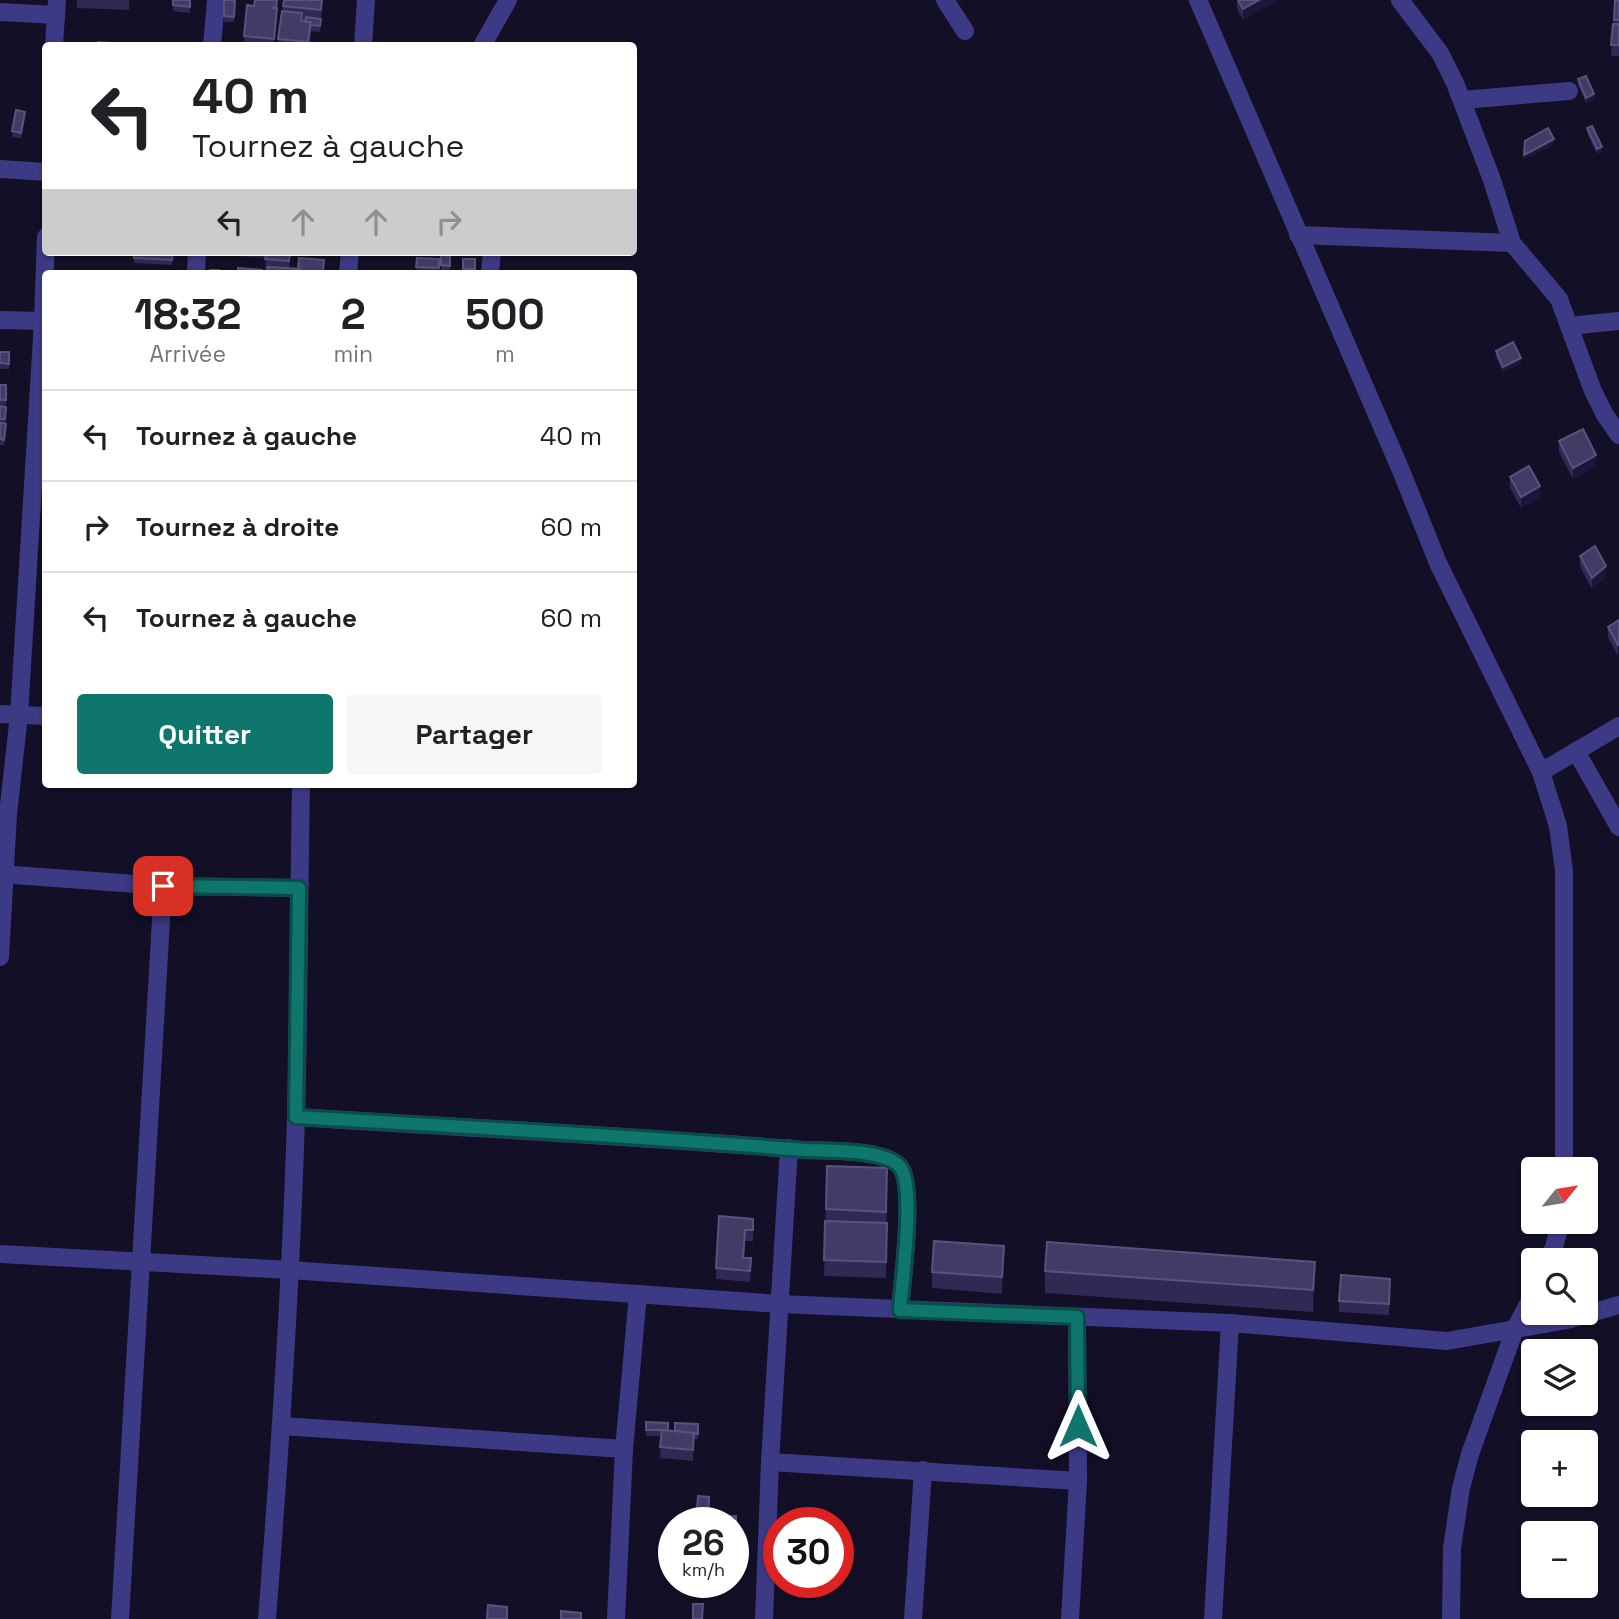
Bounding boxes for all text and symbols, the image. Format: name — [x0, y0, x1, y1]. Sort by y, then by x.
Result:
text: 40 m — [192, 65, 309, 127]
icon: left — [77, 70, 168, 161]
text: Tournez à gauche — [192, 126, 464, 166]
icon: left — [211, 203, 249, 241]
icon: ahead — [284, 203, 322, 241]
icon: ahead — [357, 203, 395, 241]
icon: right — [430, 203, 468, 241]
text: 18:32 — [134, 288, 241, 341]
text: 2 — [341, 288, 366, 341]
text: 500 — [465, 288, 545, 341]
text: Arrivée — [149, 339, 226, 369]
text: min — [334, 339, 373, 369]
text: m — [495, 339, 515, 369]
icon: left — [77, 417, 115, 455]
text: Tournez à gauche — [136, 419, 357, 453]
text: 40 m — [540, 419, 602, 453]
icon: right — [77, 508, 115, 546]
text: Tournez à droite — [136, 510, 339, 544]
text: 60 m — [540, 510, 602, 544]
icon: left — [77, 599, 115, 637]
text: Tournez à gauche — [136, 601, 357, 635]
text: 60 m — [540, 601, 602, 635]
button: Quitter — [77, 694, 333, 774]
button: Partager — [347, 694, 602, 774]
pin — [133, 856, 193, 916]
icon: arrive — [144, 867, 182, 905]
north arrow — [1521, 1157, 1598, 1234]
map controls — [1521, 1157, 1598, 1598]
button: search — [1521, 1248, 1598, 1325]
button: layers — [1521, 1339, 1598, 1416]
position arrow — [1041, 1389, 1115, 1463]
button: + — [1521, 1430, 1598, 1507]
speed limit sign: 30 — [763, 1507, 854, 1598]
text: 26 — [682, 1521, 725, 1565]
button: − — [1521, 1521, 1598, 1598]
text: km/h — [682, 1558, 725, 1581]

